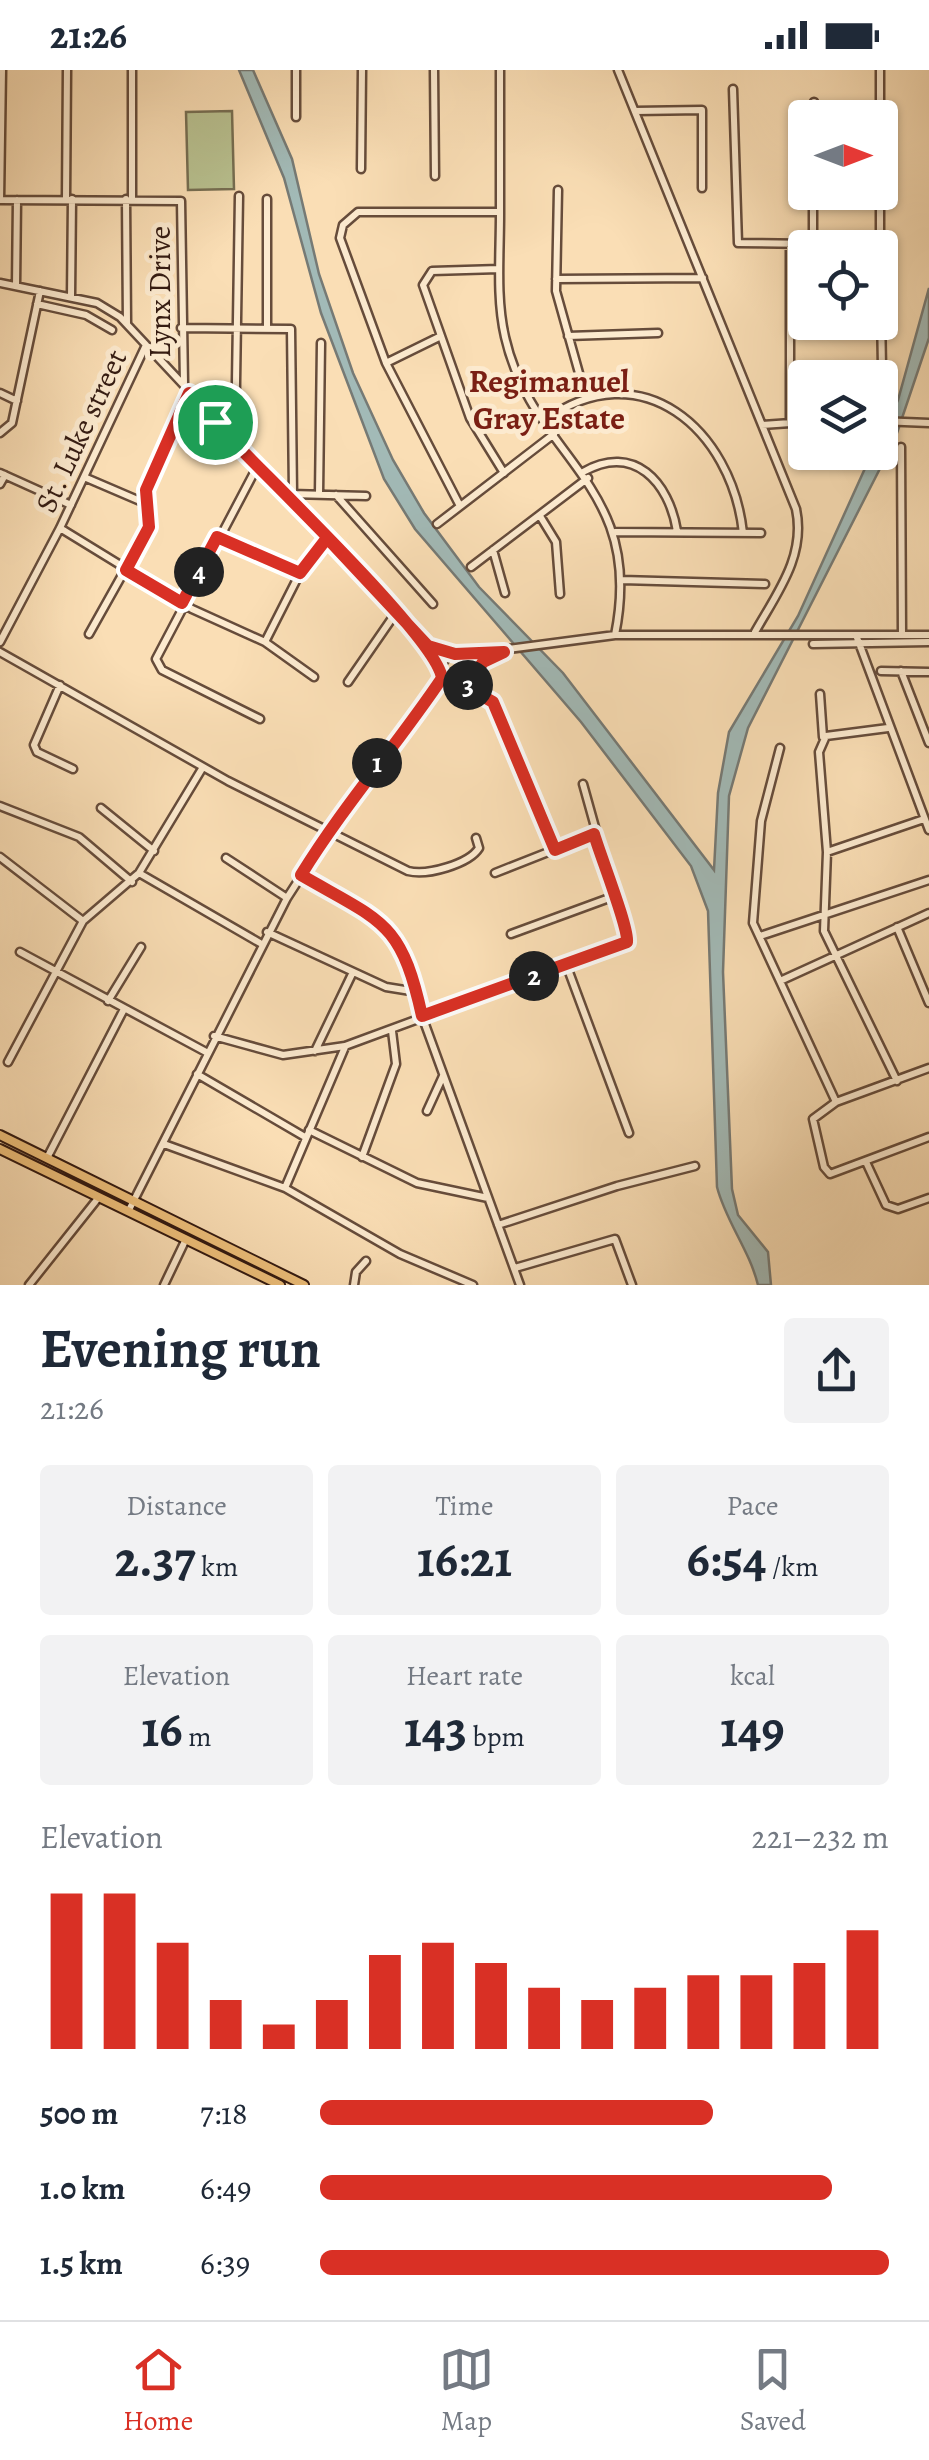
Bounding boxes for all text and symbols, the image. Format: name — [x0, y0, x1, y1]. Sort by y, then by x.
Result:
text: 21:26 — [50, 9, 127, 61]
north arrow — [788, 100, 898, 210]
map controls — [788, 100, 898, 470]
street label: Lynx Drive — [140, 226, 180, 358]
button: locate — [788, 230, 898, 340]
street label: St. Luke street — [26, 343, 136, 519]
district label: Regimanuel Gray Estate — [469, 359, 630, 440]
button: layers — [788, 360, 898, 470]
pin — [173, 380, 258, 465]
icon: arrive — [188, 395, 243, 450]
pin: 4 — [174, 547, 224, 597]
text: 4 — [192, 553, 206, 591]
pin: 3 — [443, 660, 493, 710]
text: 3 — [462, 666, 474, 704]
pin: 1 — [352, 738, 402, 788]
text: 1 — [372, 744, 382, 782]
pin: 2 — [509, 951, 559, 1001]
text: 2 — [527, 957, 541, 995]
text: Evening run — [40, 1311, 321, 1386]
button: share — [784, 1318, 889, 1423]
text: 21:26 — [40, 1386, 104, 1430]
text: Distance — [126, 1487, 227, 1525]
text: Time — [435, 1487, 494, 1525]
text: Pace — [727, 1487, 778, 1525]
text: 2.37 — [115, 1525, 195, 1593]
text: 16:21 — [417, 1525, 512, 1593]
text: 6:54 — [686, 1525, 767, 1593]
text: km — [195, 1548, 238, 1586]
text: /km — [767, 1548, 819, 1586]
text: Elevation — [123, 1657, 230, 1695]
text: Heart rate — [406, 1657, 523, 1695]
text: kcal — [730, 1657, 775, 1695]
text: 16 — [141, 1695, 183, 1763]
text: 143 — [404, 1695, 467, 1763]
text: 149 — [720, 1695, 785, 1763]
text: m — [183, 1718, 212, 1756]
text: bpm — [467, 1718, 525, 1756]
text: Elevation — [40, 1815, 163, 1859]
text: 221–232 m — [752, 1815, 889, 1859]
text: 500 m — [40, 2091, 118, 2135]
text: 7:18 — [200, 2091, 248, 2135]
text: 1.0 km — [40, 2166, 125, 2210]
text: 6:49 — [200, 2166, 251, 2210]
text: 1.5 km — [40, 2241, 123, 2285]
text: 6:39 — [200, 2241, 250, 2285]
tab: Home — [123, 2342, 193, 2440]
tab: Map — [439, 2342, 494, 2440]
tab: Saved — [740, 2342, 806, 2440]

